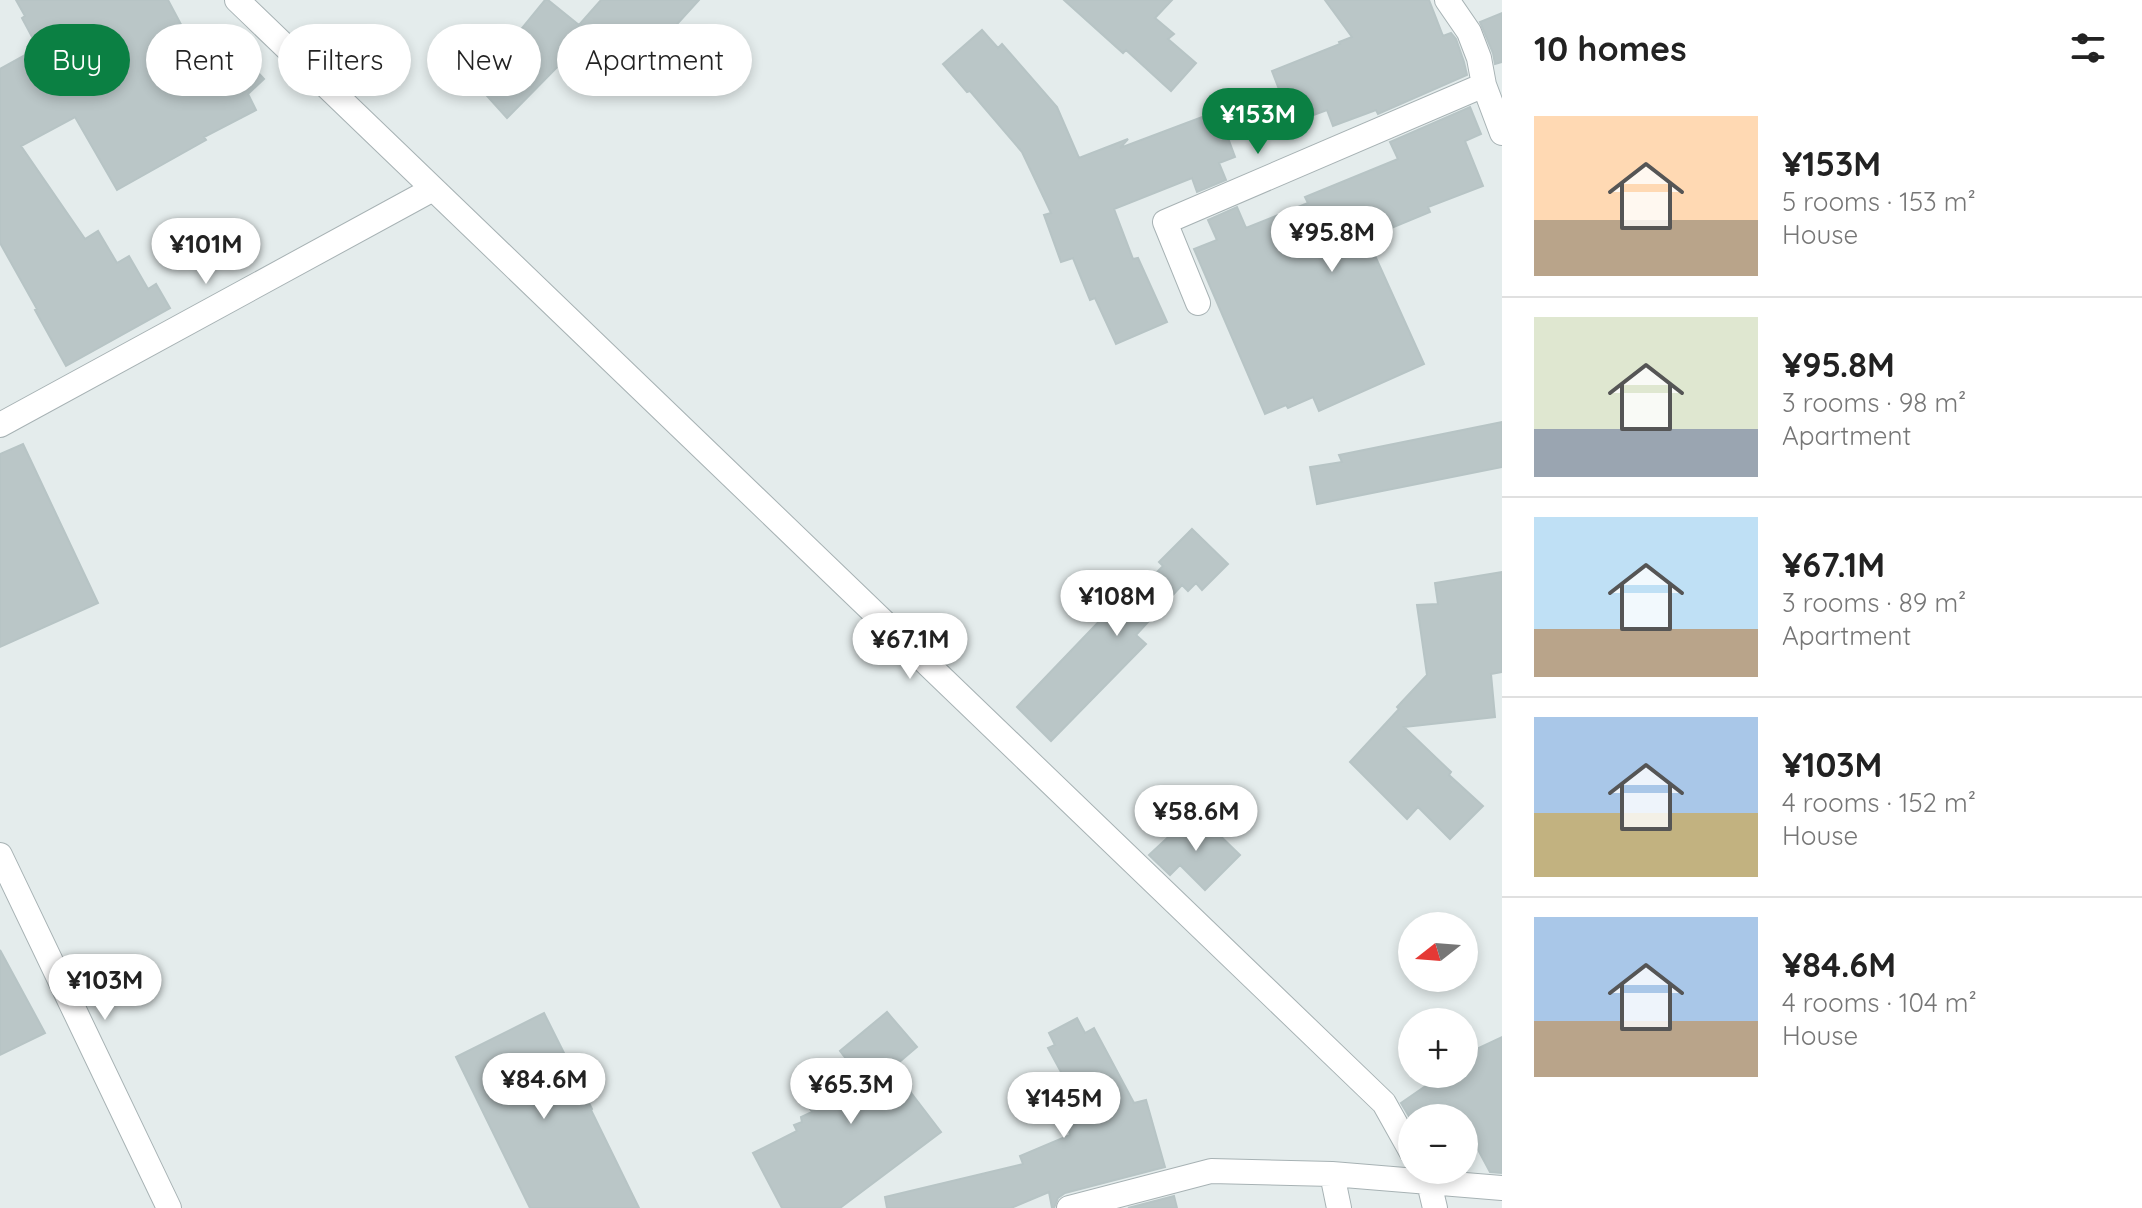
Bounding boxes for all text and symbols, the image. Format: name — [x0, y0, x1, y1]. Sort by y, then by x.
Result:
chip: Buy — [24, 24, 130, 96]
chip: Rent — [146, 24, 262, 96]
chip: Filters — [278, 24, 411, 96]
chip: New — [427, 24, 541, 96]
chip: Apartment — [557, 24, 752, 96]
icon: filters — [2066, 26, 2110, 70]
text: 10 homes — [1534, 27, 1687, 70]
pin: ¥153M — [1202, 88, 1314, 156]
text: ¥153M — [1220, 97, 1296, 130]
text: ¥153M — [1782, 142, 1881, 185]
icon: home — [1598, 148, 1694, 244]
text: 5 rooms · 153 m² — [1782, 185, 1976, 218]
pin: ¥95.8M — [1267, 206, 1397, 274]
text: ¥95.8M — [1289, 215, 1375, 248]
pin: ¥101M — [150, 218, 262, 286]
text: House — [1782, 218, 1858, 251]
text: ¥101M — [170, 227, 242, 260]
text: ¥95.8M — [1782, 343, 1895, 386]
icon: home — [1598, 349, 1694, 445]
text: 3 rooms · 98 m² — [1782, 386, 1966, 419]
text: Apartment — [1782, 419, 1911, 452]
text: ¥67.1M — [1782, 543, 1885, 586]
icon: home — [1598, 549, 1694, 645]
pin: ¥108M — [1061, 570, 1173, 638]
text: ¥108M — [1078, 579, 1156, 612]
text: 3 rooms · 89 m² — [1782, 586, 1966, 619]
pin: ¥67.1M — [845, 613, 975, 681]
text: Apartment — [1782, 619, 1911, 652]
text: ¥67.1M — [871, 622, 949, 655]
text: ¥103M — [1782, 743, 1882, 786]
icon: home — [1598, 749, 1694, 845]
pin: ¥58.6M — [1131, 785, 1261, 853]
text: 4 rooms · 152 m² — [1782, 786, 1976, 819]
text: ¥58.6M — [1153, 794, 1239, 827]
text: House — [1782, 819, 1858, 852]
north arrow — [1398, 912, 1478, 992]
map controls — [1398, 912, 1478, 1184]
text: ¥84.6M — [1782, 943, 1896, 986]
icon: home — [1598, 949, 1694, 1045]
pin: ¥103M — [49, 954, 161, 1022]
text: ¥103M — [67, 963, 143, 996]
text: 4 rooms · 104 m² — [1782, 986, 1977, 1019]
button: + — [1398, 1008, 1478, 1088]
text: House — [1782, 1019, 1858, 1052]
pin: ¥84.6M — [479, 1053, 609, 1121]
pin: ¥65.3M — [786, 1058, 916, 1126]
text: ¥84.6M — [500, 1062, 588, 1095]
text: ¥65.3M — [808, 1067, 894, 1100]
pin: ¥145M — [1008, 1072, 1120, 1140]
text: ¥145M — [1025, 1081, 1103, 1114]
button: − — [1398, 1104, 1478, 1184]

